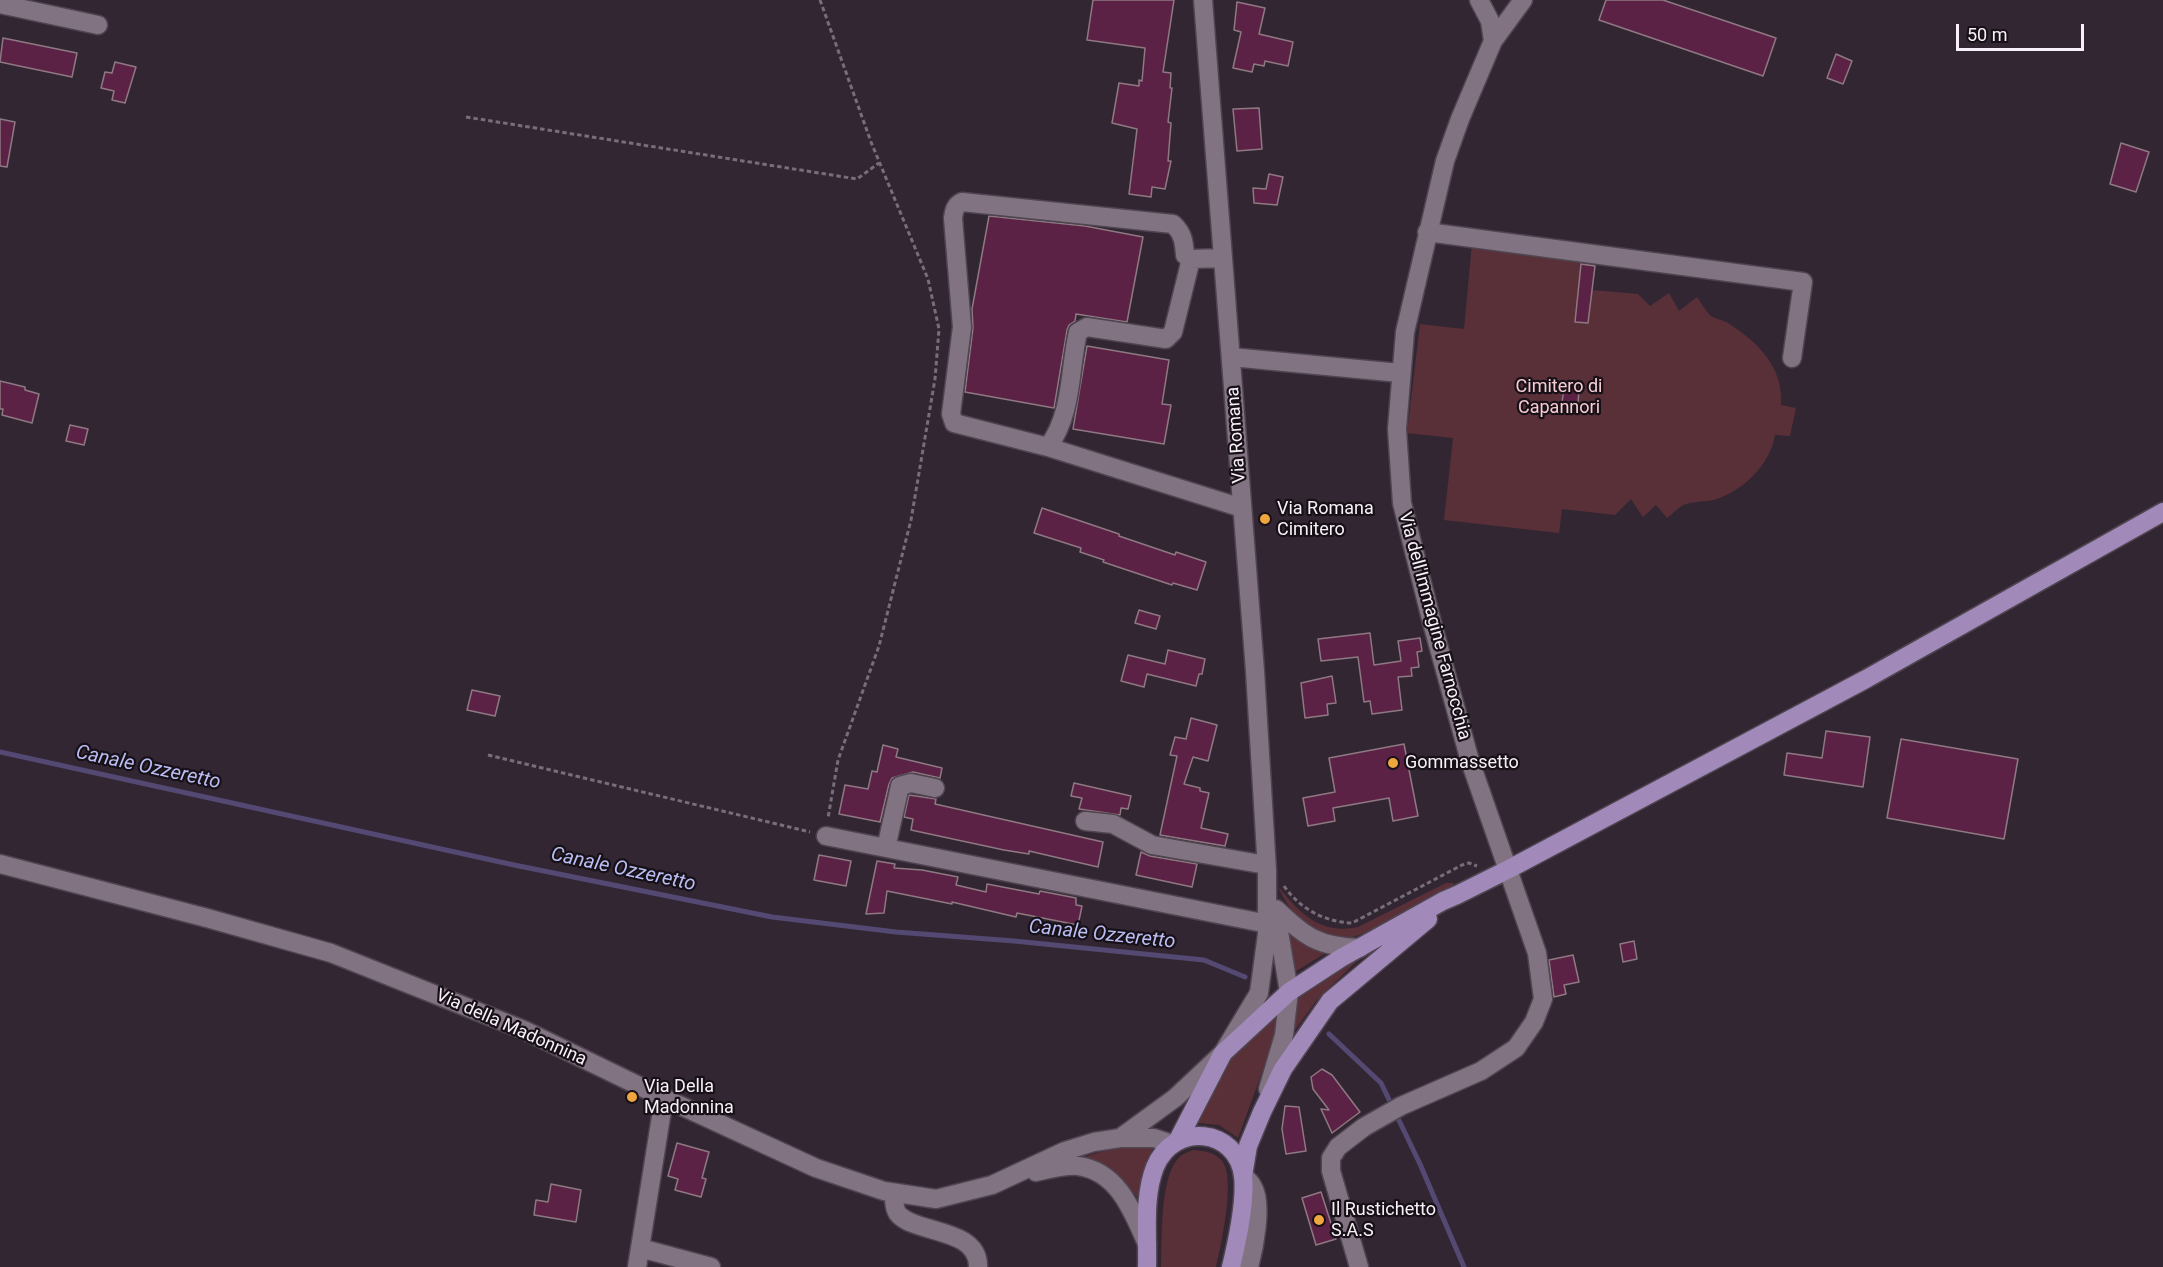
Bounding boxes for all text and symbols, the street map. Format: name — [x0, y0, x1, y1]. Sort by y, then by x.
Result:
scale bar — [1959, 12, 2086, 50]
text: 50 m — [1967, 24, 2007, 45]
park label: Cimitero di Capannori — [1516, 376, 1602, 418]
street label: Via Romana — [1223, 386, 1251, 484]
place label: Via Romana Cimitero — [1277, 498, 1374, 540]
street label: Via dell'Immagine Farnocchia — [1393, 510, 1475, 742]
marker: Via Romana Cimitero — [1258, 512, 1272, 526]
water label: Canale Ozzeretto — [73, 741, 223, 795]
place label: Gommassetto — [1405, 752, 1519, 774]
marker: Gommassetto — [1386, 756, 1400, 770]
water label: Canale Ozzeretto — [548, 843, 698, 897]
water label: Canale Ozzeretto — [1027, 915, 1177, 955]
street label: Via della Madonnina — [432, 985, 590, 1071]
place label: Via Della Madonnina — [644, 1076, 734, 1118]
marker: Via Della Madonnina — [625, 1090, 639, 1104]
place label: Il Rustichetto S.A.S — [1331, 1199, 1436, 1242]
marker: Il Rustichetto S.A.S — [1312, 1213, 1326, 1227]

